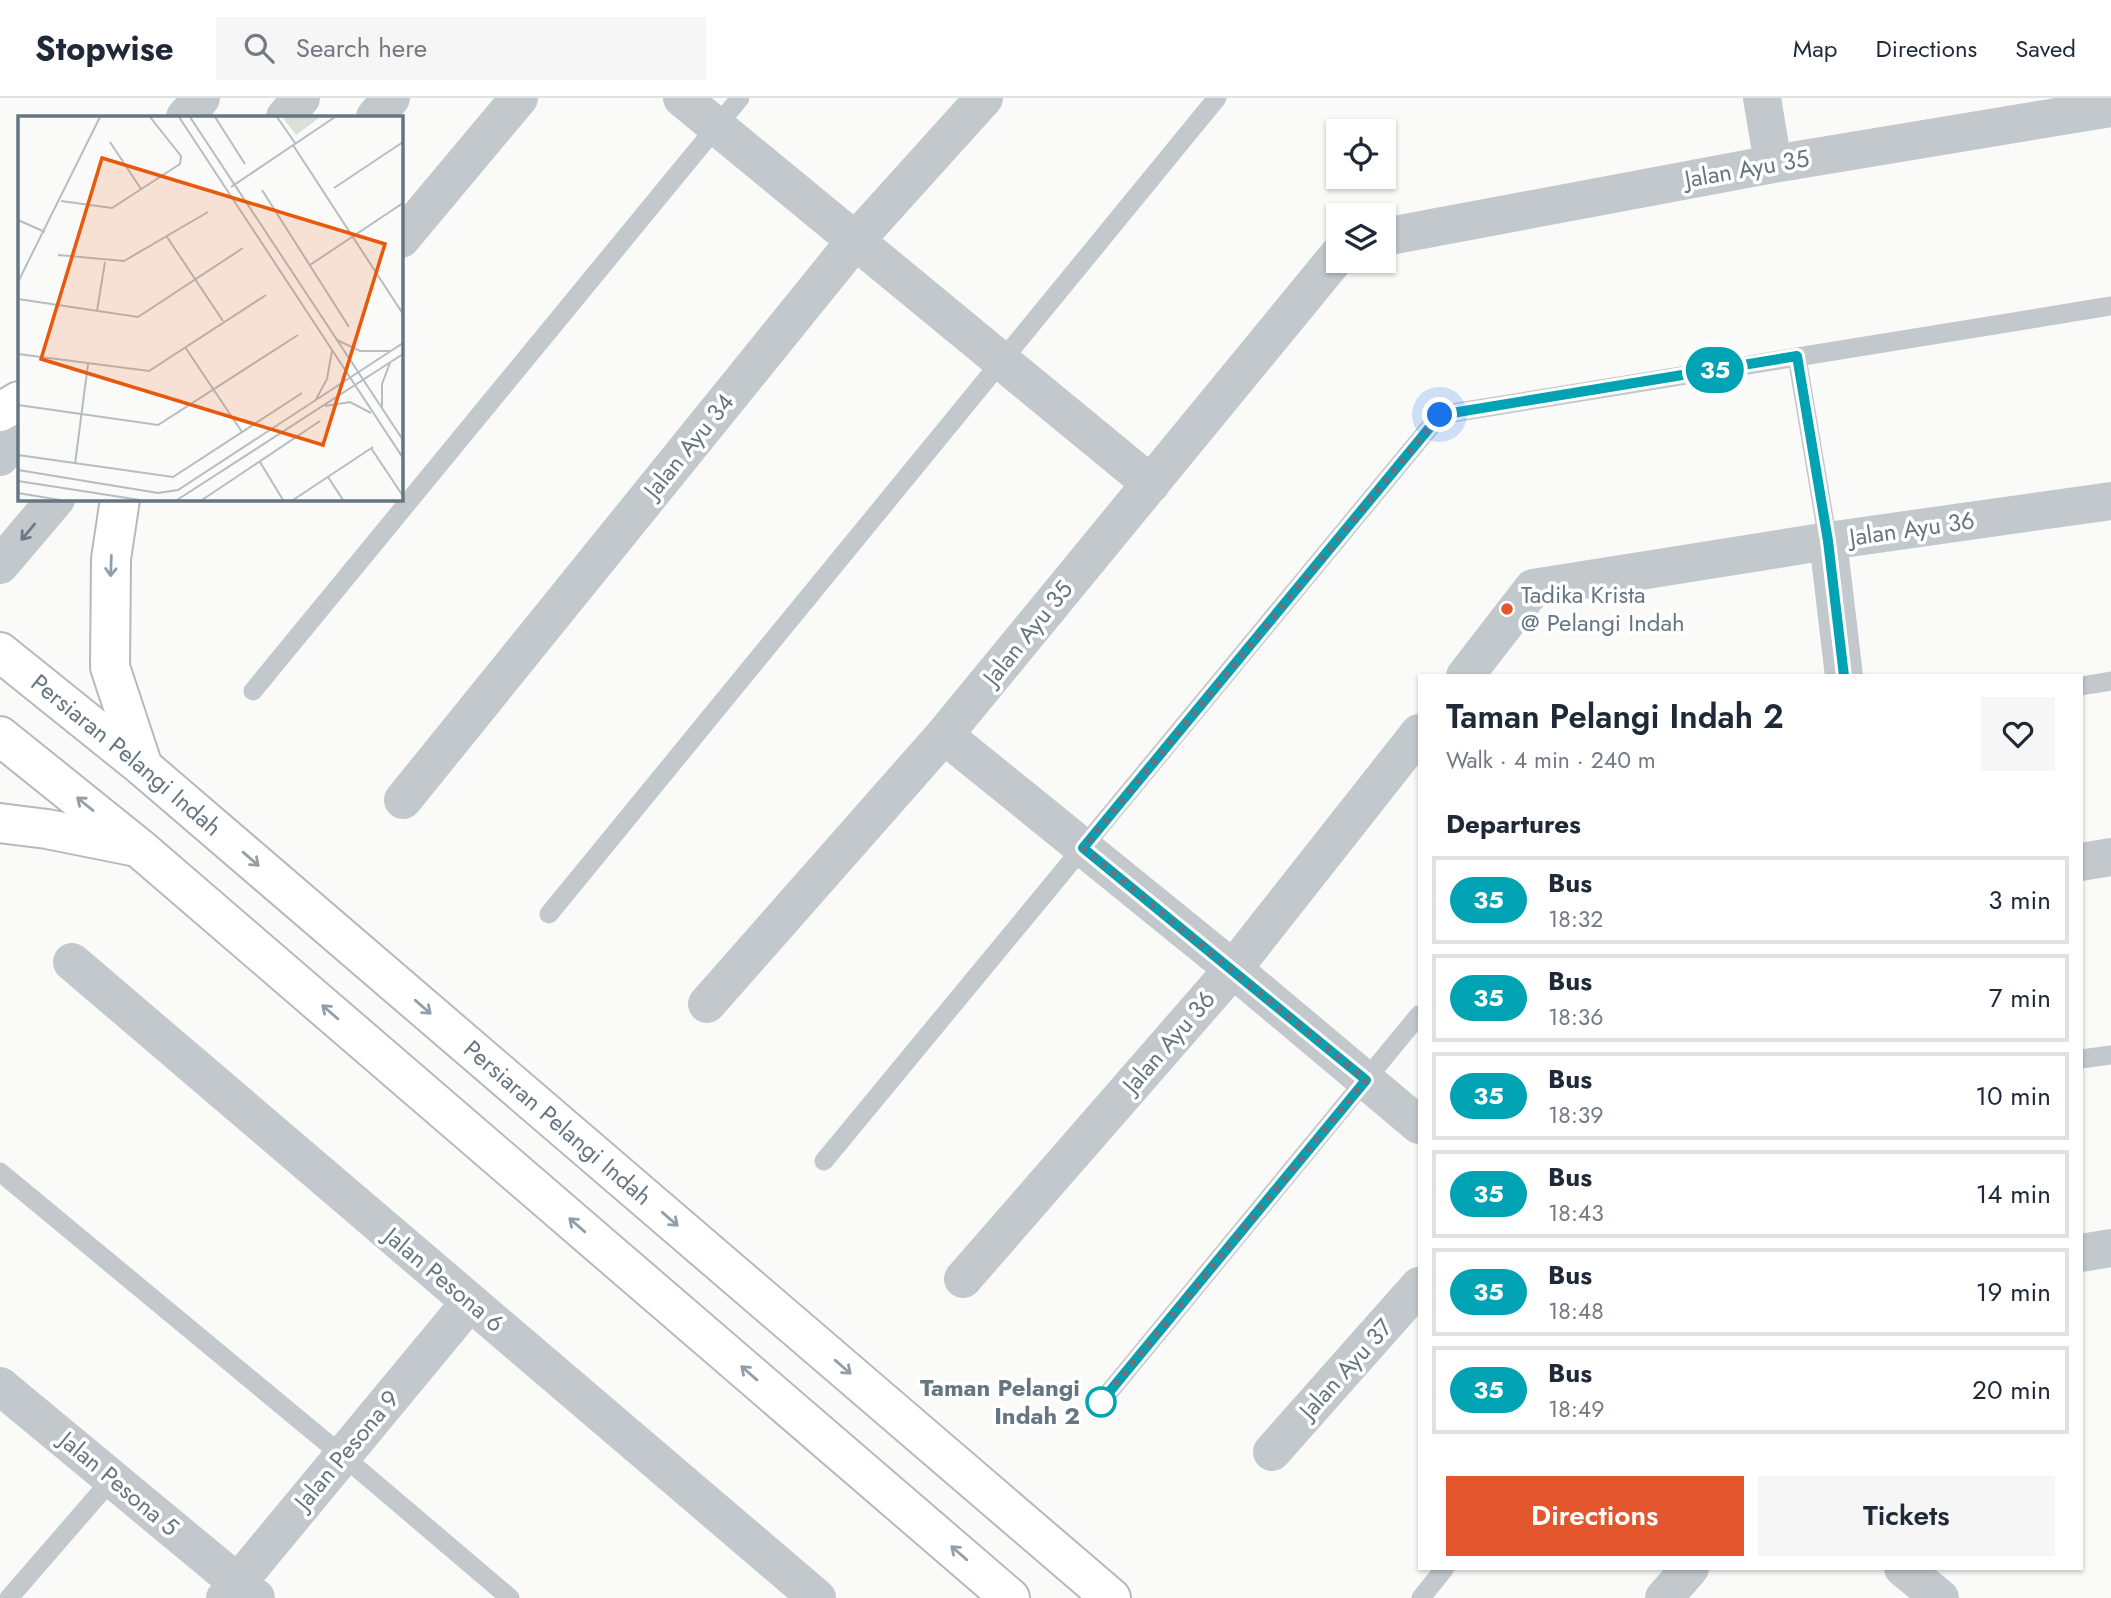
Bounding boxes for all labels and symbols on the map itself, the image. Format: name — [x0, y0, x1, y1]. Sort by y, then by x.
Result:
inset map — [18, 116, 402, 500]
street label: Jalan Ayu 35 — [1679, 140, 1812, 197]
line badge: 35 — [1684, 347, 1746, 393]
street label: Jalan Ayu 34 — [633, 386, 742, 508]
your location — [1422, 397, 1457, 432]
street label: Jalan Ayu 36 — [1844, 502, 1977, 555]
one-way arrow — [20, 523, 36, 541]
one-way arrow — [105, 555, 118, 578]
street label: Jalan Ayu 35 — [973, 573, 1081, 695]
place label: Tadika Krista @ Pelangi Indah — [1521, 577, 1685, 640]
marker: Tadika Krista @ Pelangi Indah — [1499, 601, 1515, 617]
street label: Persiaran Pelangi Indah — [24, 666, 230, 844]
one-way arrow — [76, 796, 94, 811]
one-way arrow — [241, 851, 259, 867]
street label: Jalan Ayu 36 — [1112, 983, 1223, 1103]
one-way arrow — [414, 999, 432, 1015]
one-way arrow — [321, 1004, 339, 1020]
street label: Persiaran Pelangi Indah — [456, 1032, 660, 1213]
one-way arrow — [661, 1211, 679, 1227]
street label: Jalan Pesona 6 — [375, 1217, 512, 1340]
one-way arrow — [568, 1217, 586, 1233]
street label: Jalan Ayu 37 — [1289, 1310, 1401, 1429]
one-way arrow — [834, 1359, 852, 1375]
one-way arrow — [740, 1365, 758, 1381]
place label: Taman Pelangi Indah 2 — [920, 1370, 1080, 1433]
street label: Jalan Pesona 9 — [284, 1382, 407, 1519]
marker: Taman Pelangi Indah 2 — [1086, 1387, 1116, 1417]
street label: Jalan Pesona 5 — [50, 1421, 187, 1544]
one-way arrow — [950, 1545, 968, 1561]

